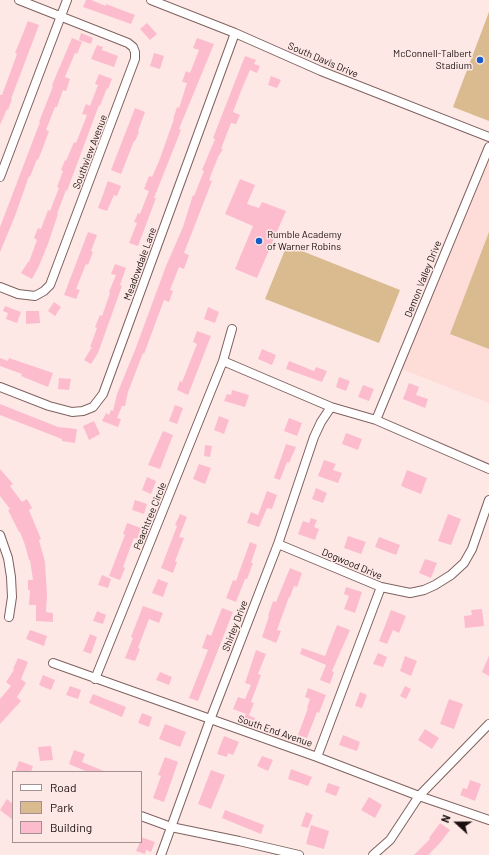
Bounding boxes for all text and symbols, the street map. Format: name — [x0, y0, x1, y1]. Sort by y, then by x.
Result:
street label: South Davis Drive — [286, 40, 360, 80]
place label: McConnell-Talbert Stadium — [393, 48, 472, 72]
marker: McConnell-Talbert Stadium — [475, 55, 485, 65]
street label: Southview Avenue — [70, 113, 110, 191]
street label: Meadowdale Lane — [121, 226, 159, 302]
place label: Rumble Academy of Warner Robins — [267, 229, 342, 252]
marker: Rumble Academy of Warner Robins — [254, 236, 264, 246]
street label: Demon Valley Drive — [402, 239, 444, 319]
street label: Peachtree Circle — [131, 481, 169, 551]
street label: Dogwood Drive — [320, 546, 384, 582]
street label: Shirley Drive — [220, 599, 250, 653]
street label: South End Avenue — [236, 713, 314, 749]
legend — [12, 771, 142, 843]
text: Road — [50, 780, 77, 794]
text: Park — [50, 800, 74, 814]
north arrow — [437, 803, 477, 843]
text: N — [438, 813, 453, 824]
text: Building — [50, 820, 92, 834]

